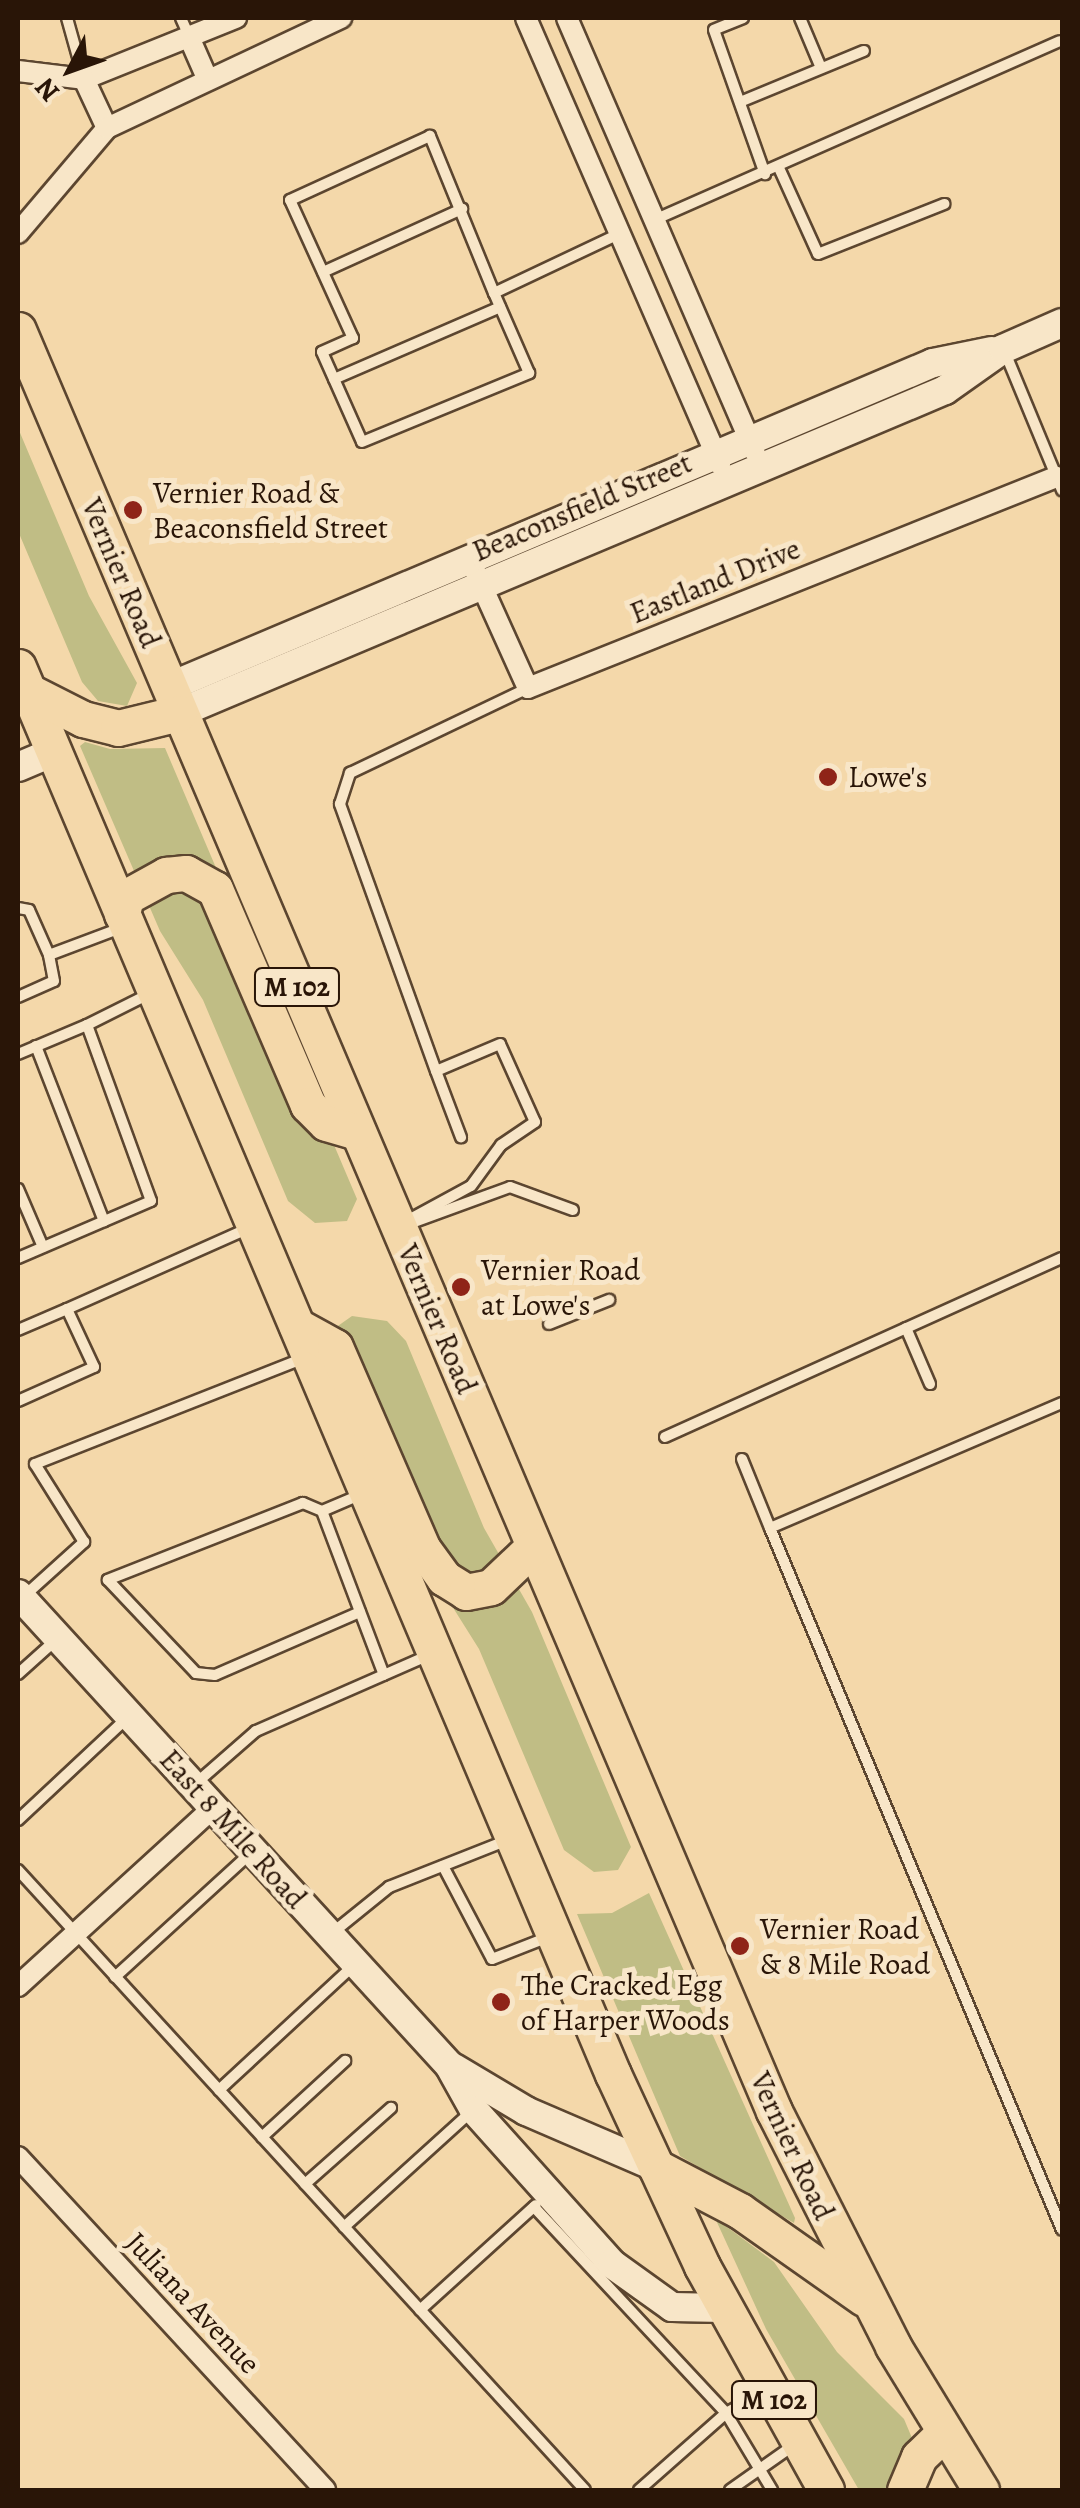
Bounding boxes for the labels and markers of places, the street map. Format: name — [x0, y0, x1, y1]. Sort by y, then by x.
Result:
place label: Vernier Road & Beaconsfield Street — [153, 475, 388, 546]
marker: Vernier Road & Beaconsfield Street — [122, 499, 144, 521]
place label: Lowe's — [848, 759, 928, 795]
marker: Lowe's — [817, 766, 839, 788]
place label: Vernier Road at Lowe's — [481, 1252, 640, 1322]
marker: Vernier Road at Lowe's — [450, 1276, 472, 1298]
place label: Vernier Road & 8 Mile Road — [760, 1911, 930, 1982]
marker: Vernier Road & 8 Mile Road — [729, 1935, 751, 1957]
place label: The Cracked Egg of Harper Woods — [521, 1967, 730, 2038]
marker: The Cracked Egg of Harper Woods — [490, 1991, 512, 2013]

